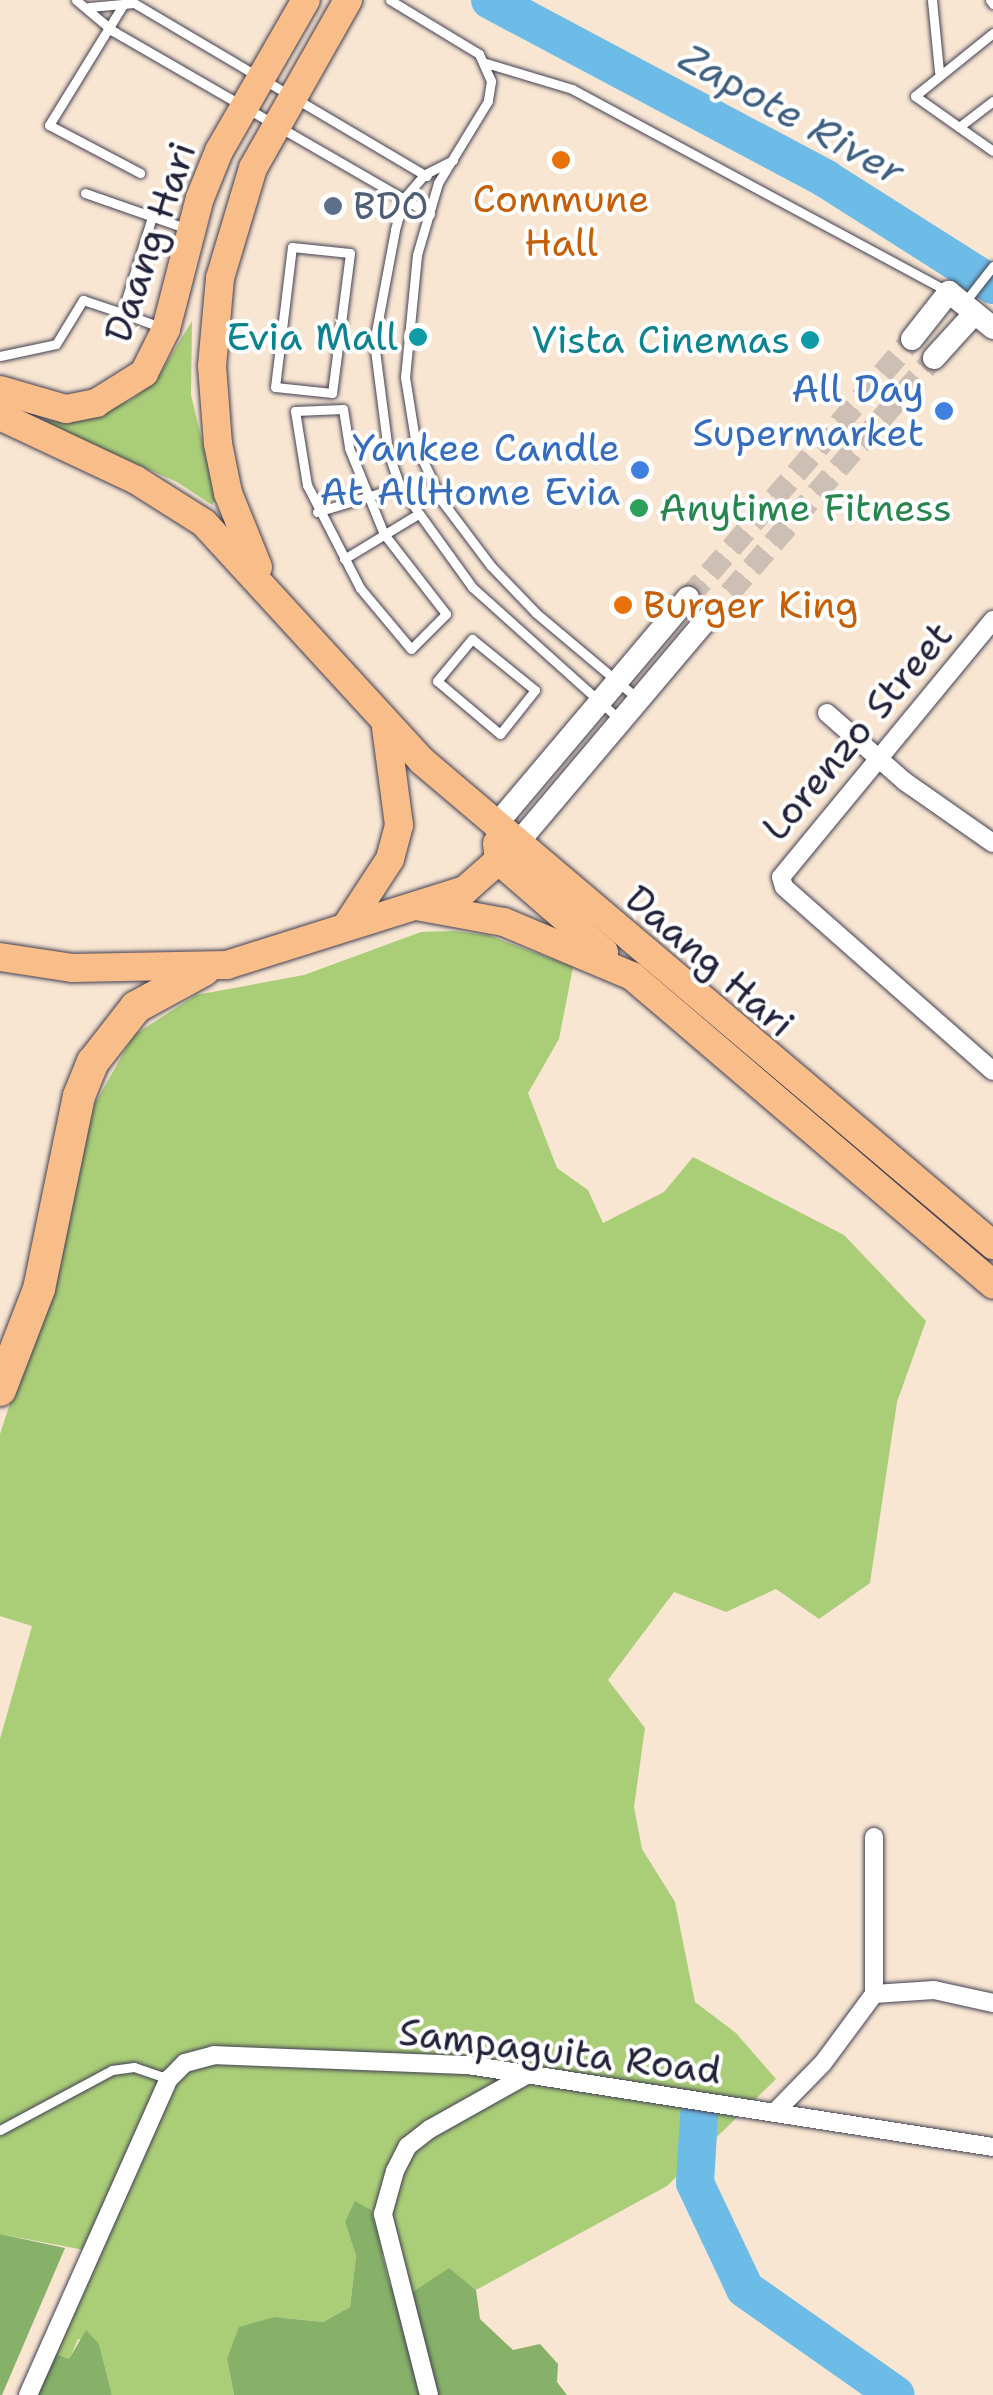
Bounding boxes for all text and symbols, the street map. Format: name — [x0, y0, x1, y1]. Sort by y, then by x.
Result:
water label: Zapote River — [671, 32, 913, 196]
street label: Daang Hari — [95, 136, 205, 348]
marker: Commune Hall — [550, 149, 572, 171]
place label: Commune Hall — [473, 176, 649, 266]
place label: BDO — [353, 183, 429, 229]
marker: BDO — [322, 195, 344, 217]
place label: Evia Mall — [226, 314, 398, 360]
place label: Vista Cinemas — [531, 317, 790, 363]
marker: Evia Mall — [407, 326, 429, 348]
marker: Vista Cinemas — [799, 329, 821, 351]
place label: All Day Supermarket — [693, 366, 924, 456]
marker: All Day Supermarket — [933, 400, 955, 422]
place label: Yankee Candle At AllHome Evia — [320, 425, 620, 514]
marker: Yankee Candle At AllHome Evia — [629, 459, 651, 481]
place label: Anytime Fitness — [659, 485, 952, 531]
marker: Anytime Fitness — [628, 497, 650, 519]
place label: Burger King — [643, 582, 858, 628]
marker: Burger King — [612, 594, 634, 616]
street label: Lorenzo Street — [752, 612, 962, 850]
street label: Daang Hari — [616, 875, 804, 1047]
street label: Sampaguita Road — [396, 2009, 724, 2093]

